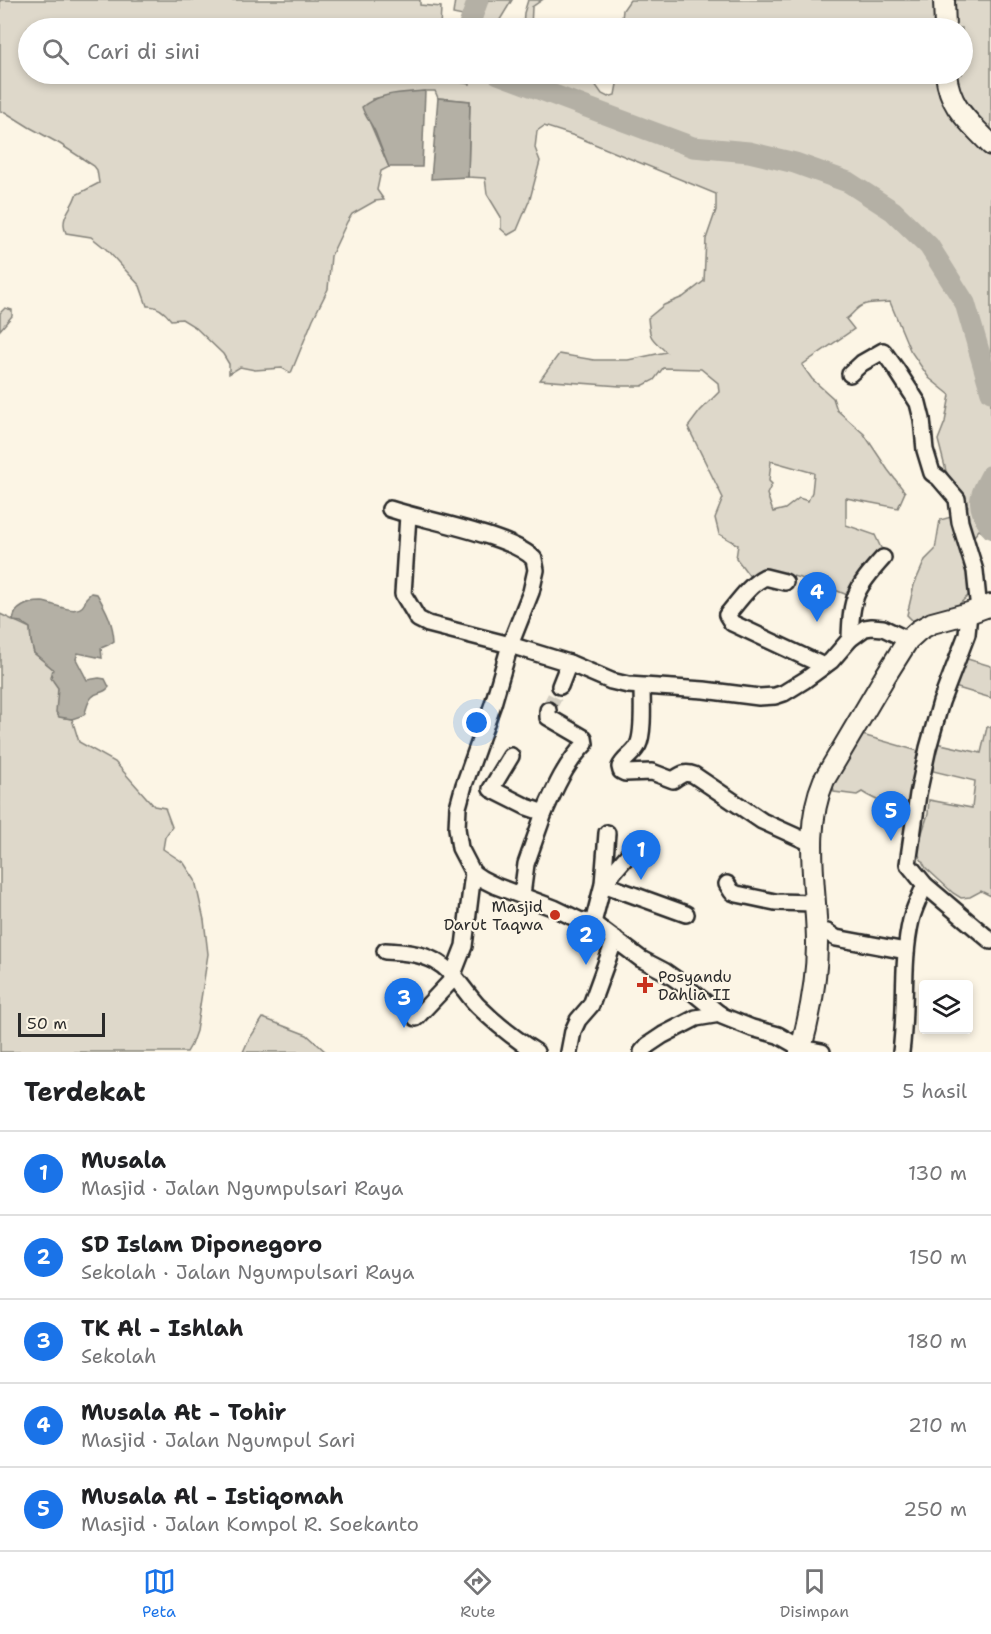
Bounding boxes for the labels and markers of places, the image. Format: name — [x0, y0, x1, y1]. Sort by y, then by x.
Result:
pin: 4 — [798, 572, 836, 622]
pin: 5 — [872, 792, 910, 841]
pin: 1 — [622, 830, 660, 880]
place label: Masjid Darut Taqwa — [444, 896, 543, 935]
marker: Masjid Darut Taqwa — [548, 908, 562, 922]
pin: 2 — [566, 916, 606, 965]
place label: Posyandu Dahlia II — [658, 966, 732, 1005]
marker: Posyandu Dahlia II — [636, 976, 654, 994]
pin: 3 — [384, 978, 424, 1028]

